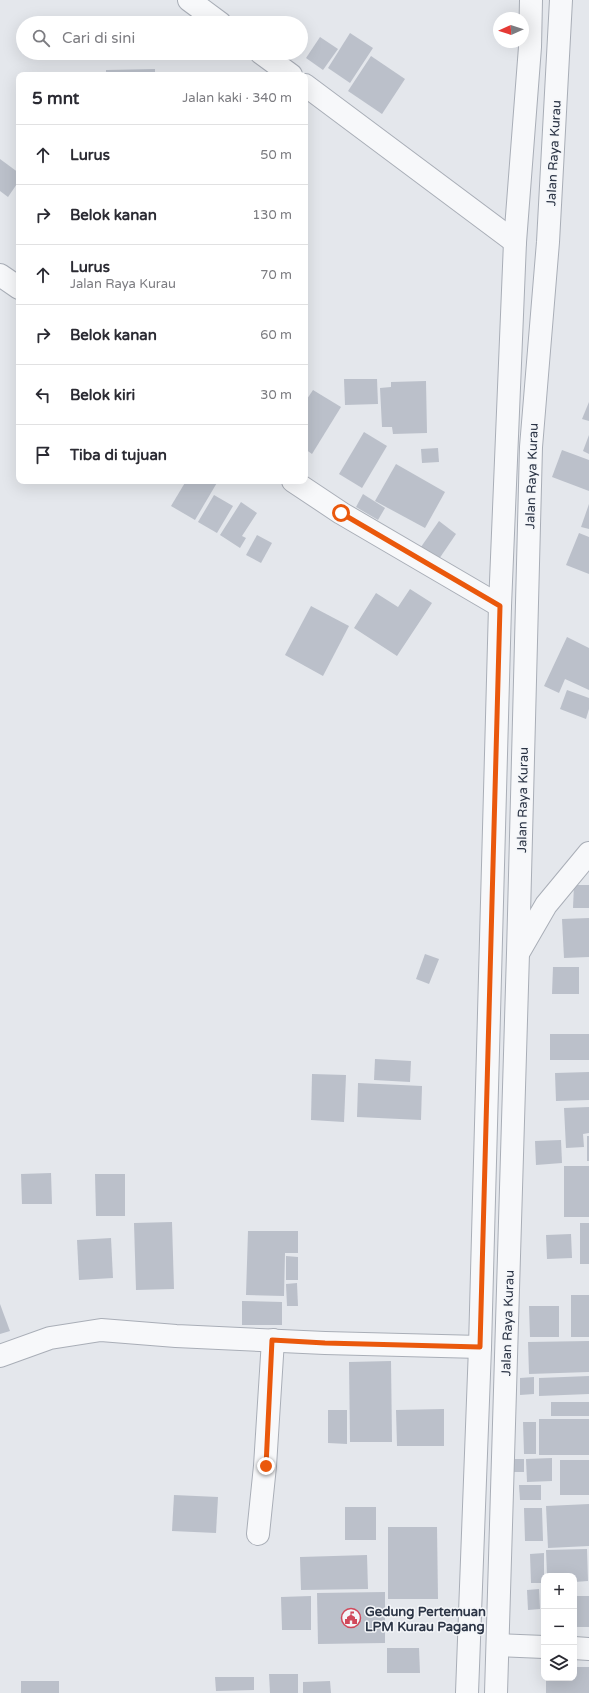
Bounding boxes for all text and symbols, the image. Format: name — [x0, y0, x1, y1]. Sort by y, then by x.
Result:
north arrow — [493, 12, 529, 48]
search box — [16, 16, 308, 60]
icon: search — [30, 27, 52, 49]
text: Cari di sini — [62, 29, 135, 47]
text: 5 mnt — [32, 88, 79, 109]
text: Jalan kaki · 340 m — [182, 90, 292, 106]
street label: Jalan Raya Kurau — [543, 100, 565, 206]
icon: ahead — [32, 144, 54, 166]
text: Lurus — [70, 146, 110, 164]
text: 50 m — [260, 147, 292, 163]
icon: right — [32, 204, 54, 226]
text: Belok kanan — [70, 206, 157, 224]
text: 130 m — [252, 207, 292, 223]
text: Lurus — [70, 258, 110, 276]
icon: ahead — [32, 264, 54, 286]
text: 70 m — [260, 267, 292, 283]
text: Jalan Raya Kurau — [70, 276, 176, 292]
icon: right — [32, 324, 54, 346]
text: Belok kanan — [70, 326, 157, 344]
text: 60 m — [260, 327, 292, 343]
icon: left — [32, 384, 54, 406]
text: Belok kiri — [70, 386, 135, 404]
text: 30 m — [260, 387, 292, 403]
street label: Jalan Raya Kurau — [522, 423, 542, 529]
icon: arrive — [32, 444, 54, 466]
text: Tiba di tujuan — [70, 446, 167, 464]
route start — [332, 504, 350, 522]
street label: Jalan Raya Kurau — [514, 747, 532, 853]
street label: Jalan Raya Kurau — [498, 1270, 518, 1376]
route end — [257, 1457, 275, 1475]
map controls — [541, 1573, 577, 1681]
button: + — [541, 1573, 577, 1609]
place label: Gedung Pertemuan LPM Kurau Pagang — [365, 1604, 486, 1635]
public building icon: Gedung Pertemuan LPM Kurau Pagang — [340, 1607, 362, 1629]
button: − — [541, 1609, 577, 1645]
button: layers — [541, 1645, 577, 1681]

